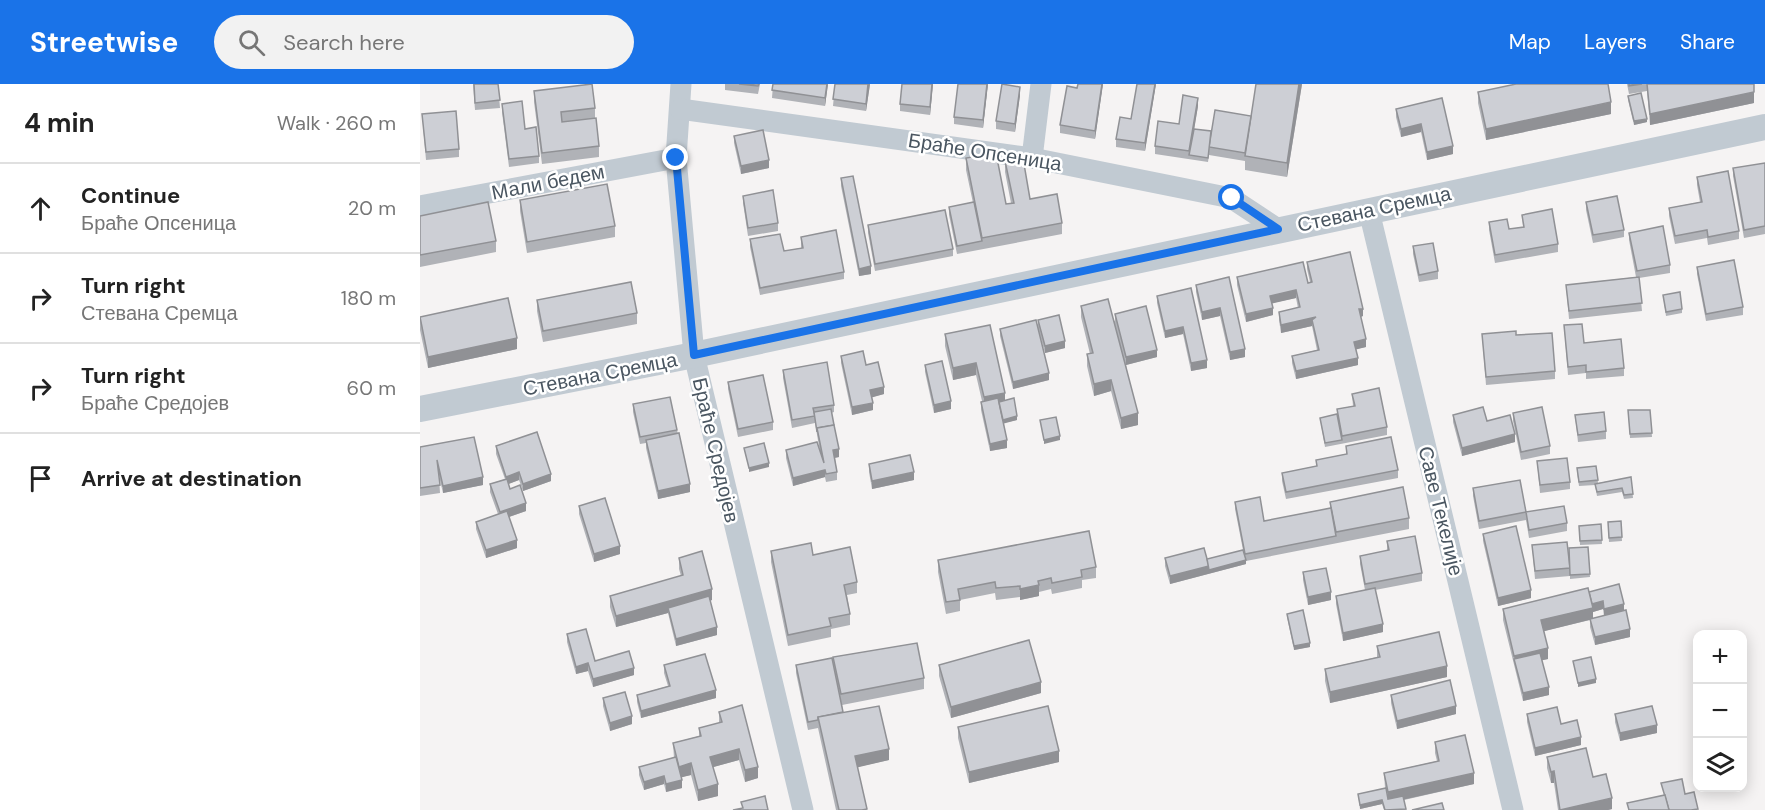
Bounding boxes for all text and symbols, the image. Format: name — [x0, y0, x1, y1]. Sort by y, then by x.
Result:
search box — [214, 15, 634, 69]
text: Streetwise — [30, 24, 178, 61]
icon: search — [235, 26, 268, 59]
text: Search here — [283, 28, 405, 57]
text: Map — [1509, 28, 1551, 56]
text: Layers — [1584, 28, 1647, 56]
text: Share — [1680, 28, 1735, 56]
text: 4 min — [24, 106, 95, 140]
text: Walk · 260 m — [277, 110, 396, 136]
street label: Браће Опсеница — [906, 127, 1065, 177]
route end — [662, 144, 688, 170]
street label: Мали бедем — [489, 158, 607, 206]
street label: Стевана Сремца — [1295, 180, 1454, 238]
text: Continue — [81, 181, 180, 210]
route start — [1218, 184, 1244, 210]
icon: ahead — [24, 192, 57, 225]
text: 20 m — [348, 195, 396, 221]
text: Браће Опсеница — [81, 210, 236, 236]
text: Turn right — [81, 271, 186, 300]
icon: right — [24, 282, 57, 315]
text: 180 m — [341, 285, 396, 311]
text: Стевана Сремца — [81, 300, 238, 326]
street label: Стевана Сремца — [521, 346, 680, 402]
text: Turn right — [81, 361, 186, 390]
icon: right — [24, 372, 57, 405]
text: 60 m — [347, 375, 396, 401]
street label: Браће Средојев — [687, 375, 745, 525]
text: Браће Средојев — [81, 390, 229, 416]
street label: Саве Текелије — [1412, 443, 1470, 579]
icon: arrive — [24, 462, 57, 495]
text: Arrive at destination — [81, 464, 302, 493]
map controls — [1693, 630, 1747, 792]
button: + — [1693, 630, 1747, 684]
button: − — [1693, 684, 1747, 738]
button: layers — [1693, 738, 1747, 792]

